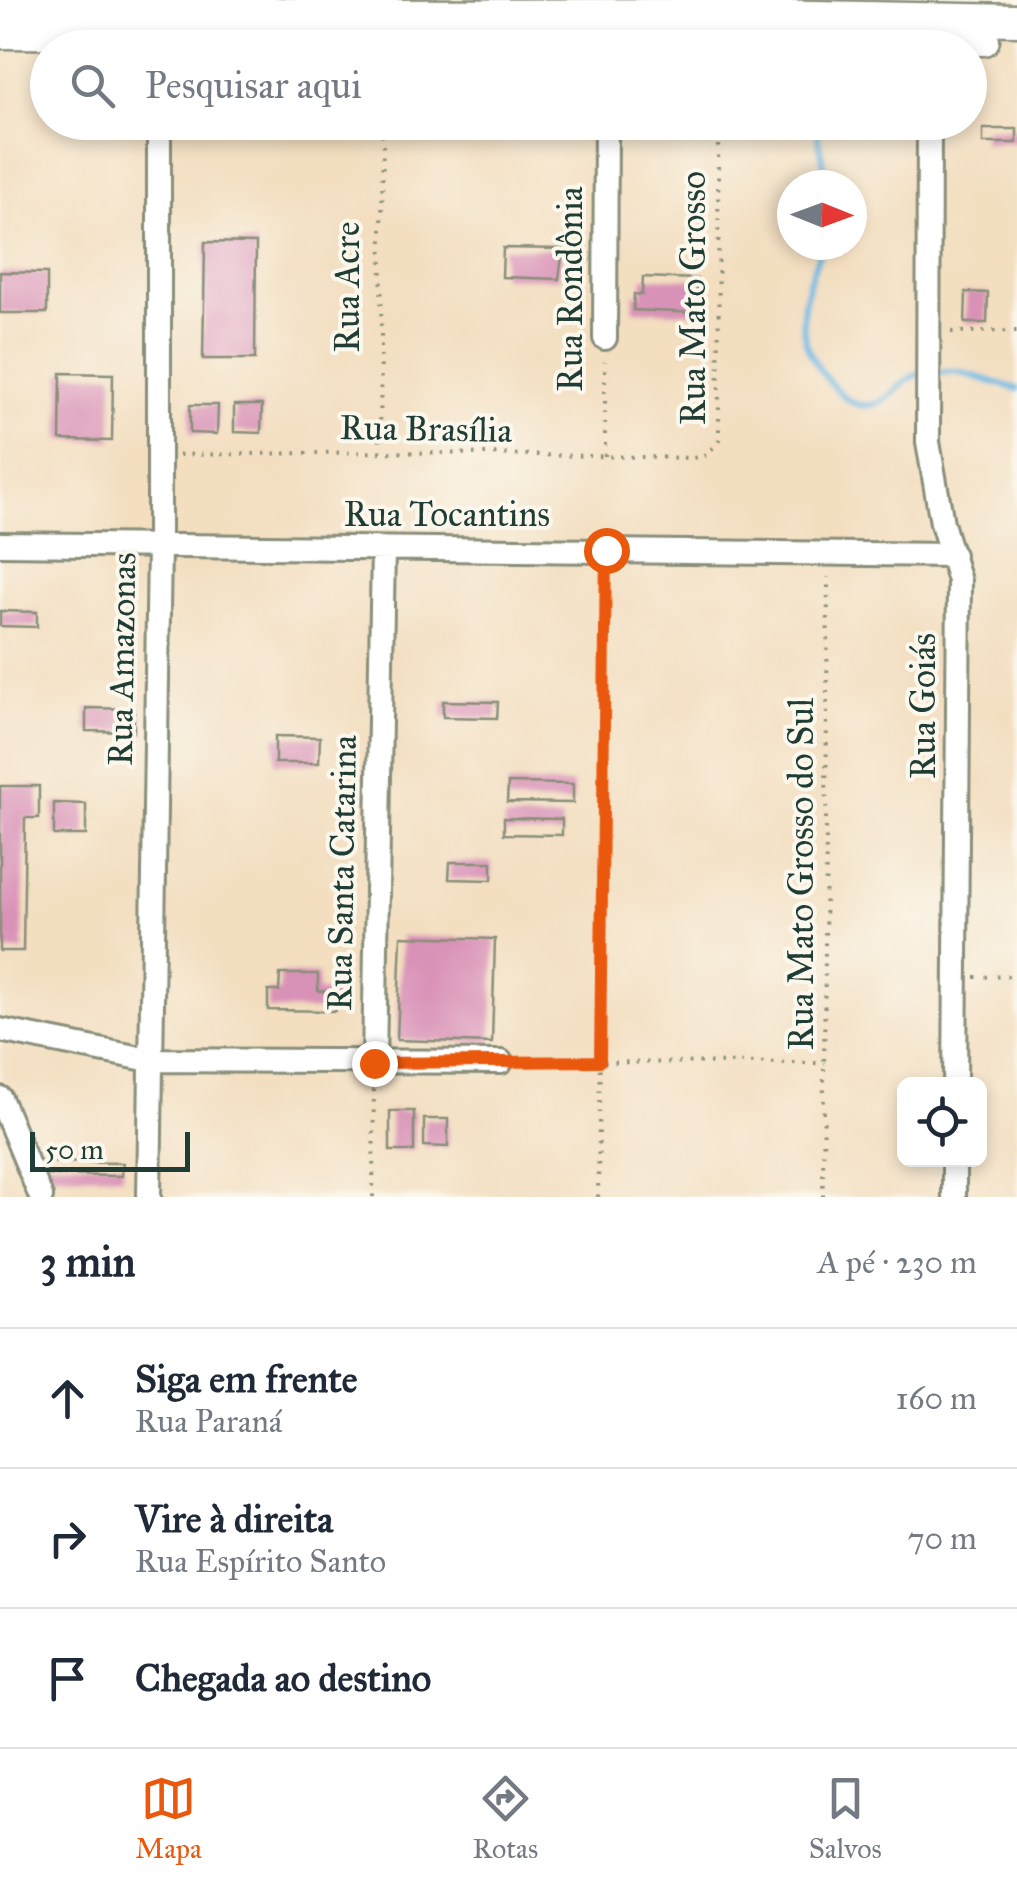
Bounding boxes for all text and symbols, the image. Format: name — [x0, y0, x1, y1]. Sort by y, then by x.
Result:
search box — [30, 30, 987, 140]
icon: search — [65, 58, 120, 113]
text: Pesquisar aqui — [145, 62, 362, 108]
north arrow — [777, 170, 867, 260]
street label: Rua Mato Grosso — [672, 171, 715, 425]
street label: Rua Rondônia — [549, 186, 592, 392]
street label: Rua Acre — [326, 222, 369, 352]
street label: Rua Brasília — [339, 406, 513, 452]
street label: Rua Tocantins — [344, 493, 550, 536]
route start — [584, 528, 630, 574]
street label: Rua Amazonas — [99, 552, 145, 766]
street label: Rua Goiás — [902, 633, 945, 779]
street label: Rua Mato Grosso do Sul — [780, 697, 823, 1050]
street label: Rua Santa Catarina — [318, 734, 366, 1011]
route end — [352, 1041, 398, 1087]
map controls — [897, 1077, 987, 1167]
button: locate — [897, 1077, 987, 1167]
scale bar — [30, 1127, 190, 1172]
text: 50 m — [45, 1132, 104, 1167]
text: 3 min — [40, 1236, 135, 1288]
text: A pé · 230 m — [817, 1243, 977, 1282]
text: Siga em frente — [135, 1356, 358, 1402]
icon: ahead — [40, 1371, 95, 1426]
text: 160 m — [896, 1379, 977, 1418]
text: Rua Paraná — [135, 1402, 282, 1441]
text: Vire à direita — [135, 1496, 333, 1542]
icon: right — [40, 1511, 95, 1566]
text: 70 m — [908, 1519, 977, 1558]
text: Rua Espírito Santo — [135, 1542, 386, 1581]
icon: arrive — [40, 1651, 95, 1706]
text: Chegada ao destino — [135, 1655, 431, 1701]
tab: Mapa — [135, 1771, 202, 1866]
tab: Rotas — [472, 1771, 538, 1866]
tab: Salvos — [809, 1771, 882, 1866]

